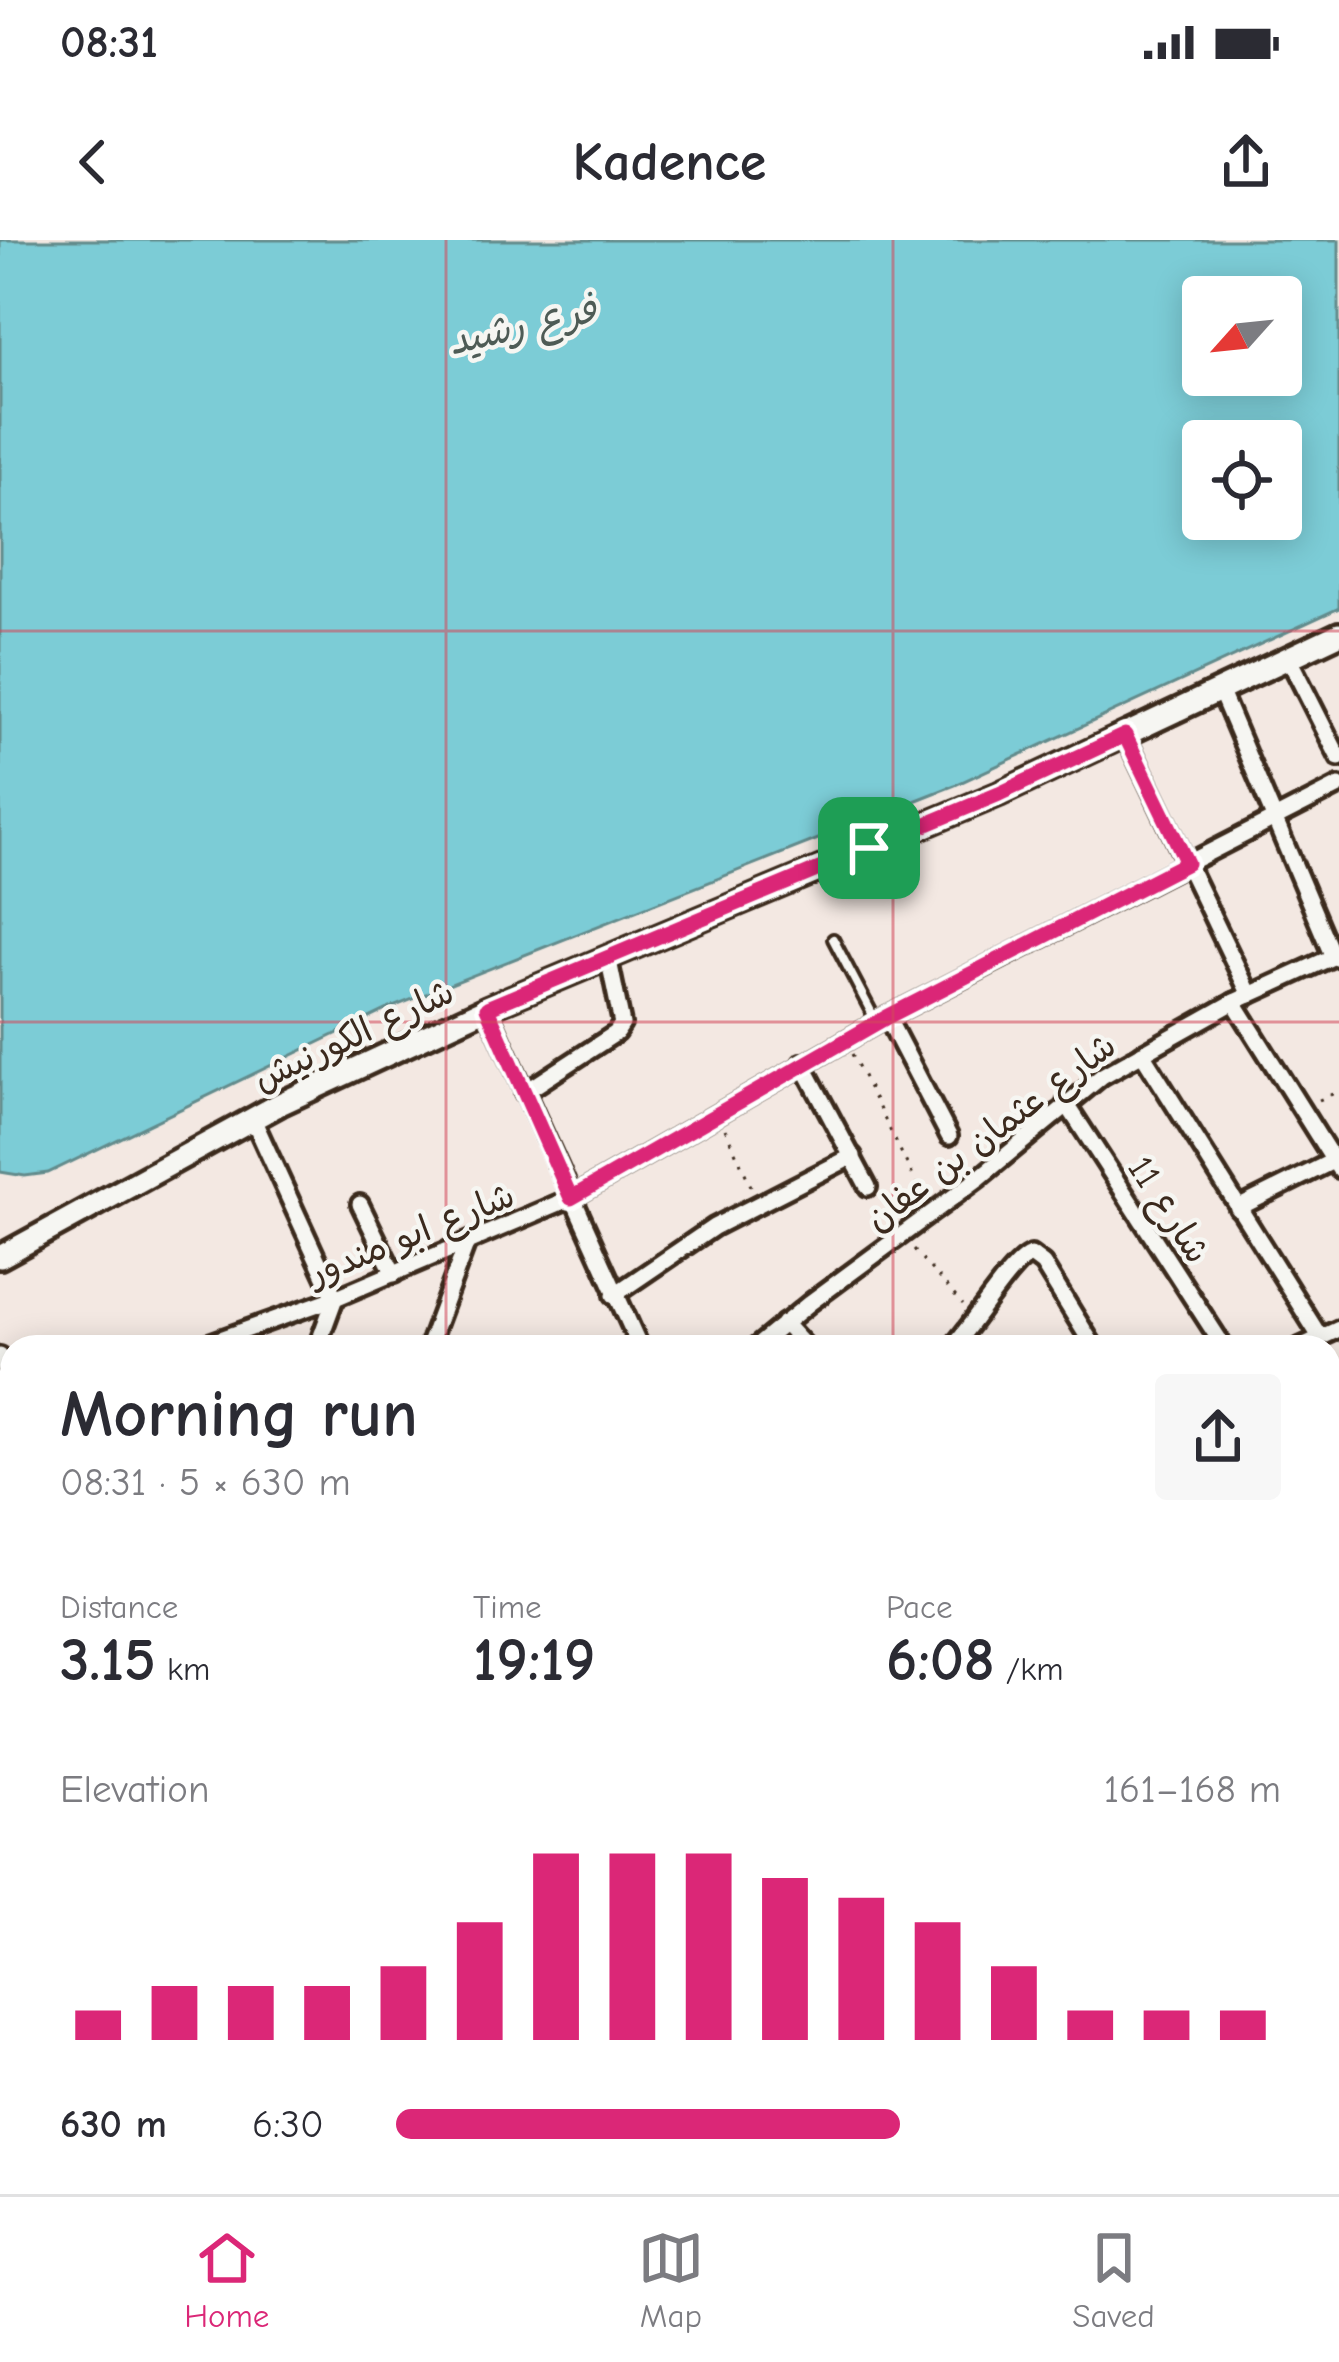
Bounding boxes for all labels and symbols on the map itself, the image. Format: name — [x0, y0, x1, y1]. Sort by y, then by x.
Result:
north arrow — [1182, 276, 1302, 396]
water label: فرع رشيد — [444, 286, 604, 368]
pin — [818, 797, 920, 899]
street label: شارع الكورنيش — [247, 971, 462, 1103]
street label: شارع عثمان بن عفان — [858, 1025, 1126, 1243]
street label: شارع 11 — [1116, 1149, 1218, 1273]
street label: شارع ابو مندور — [300, 1175, 522, 1299]

